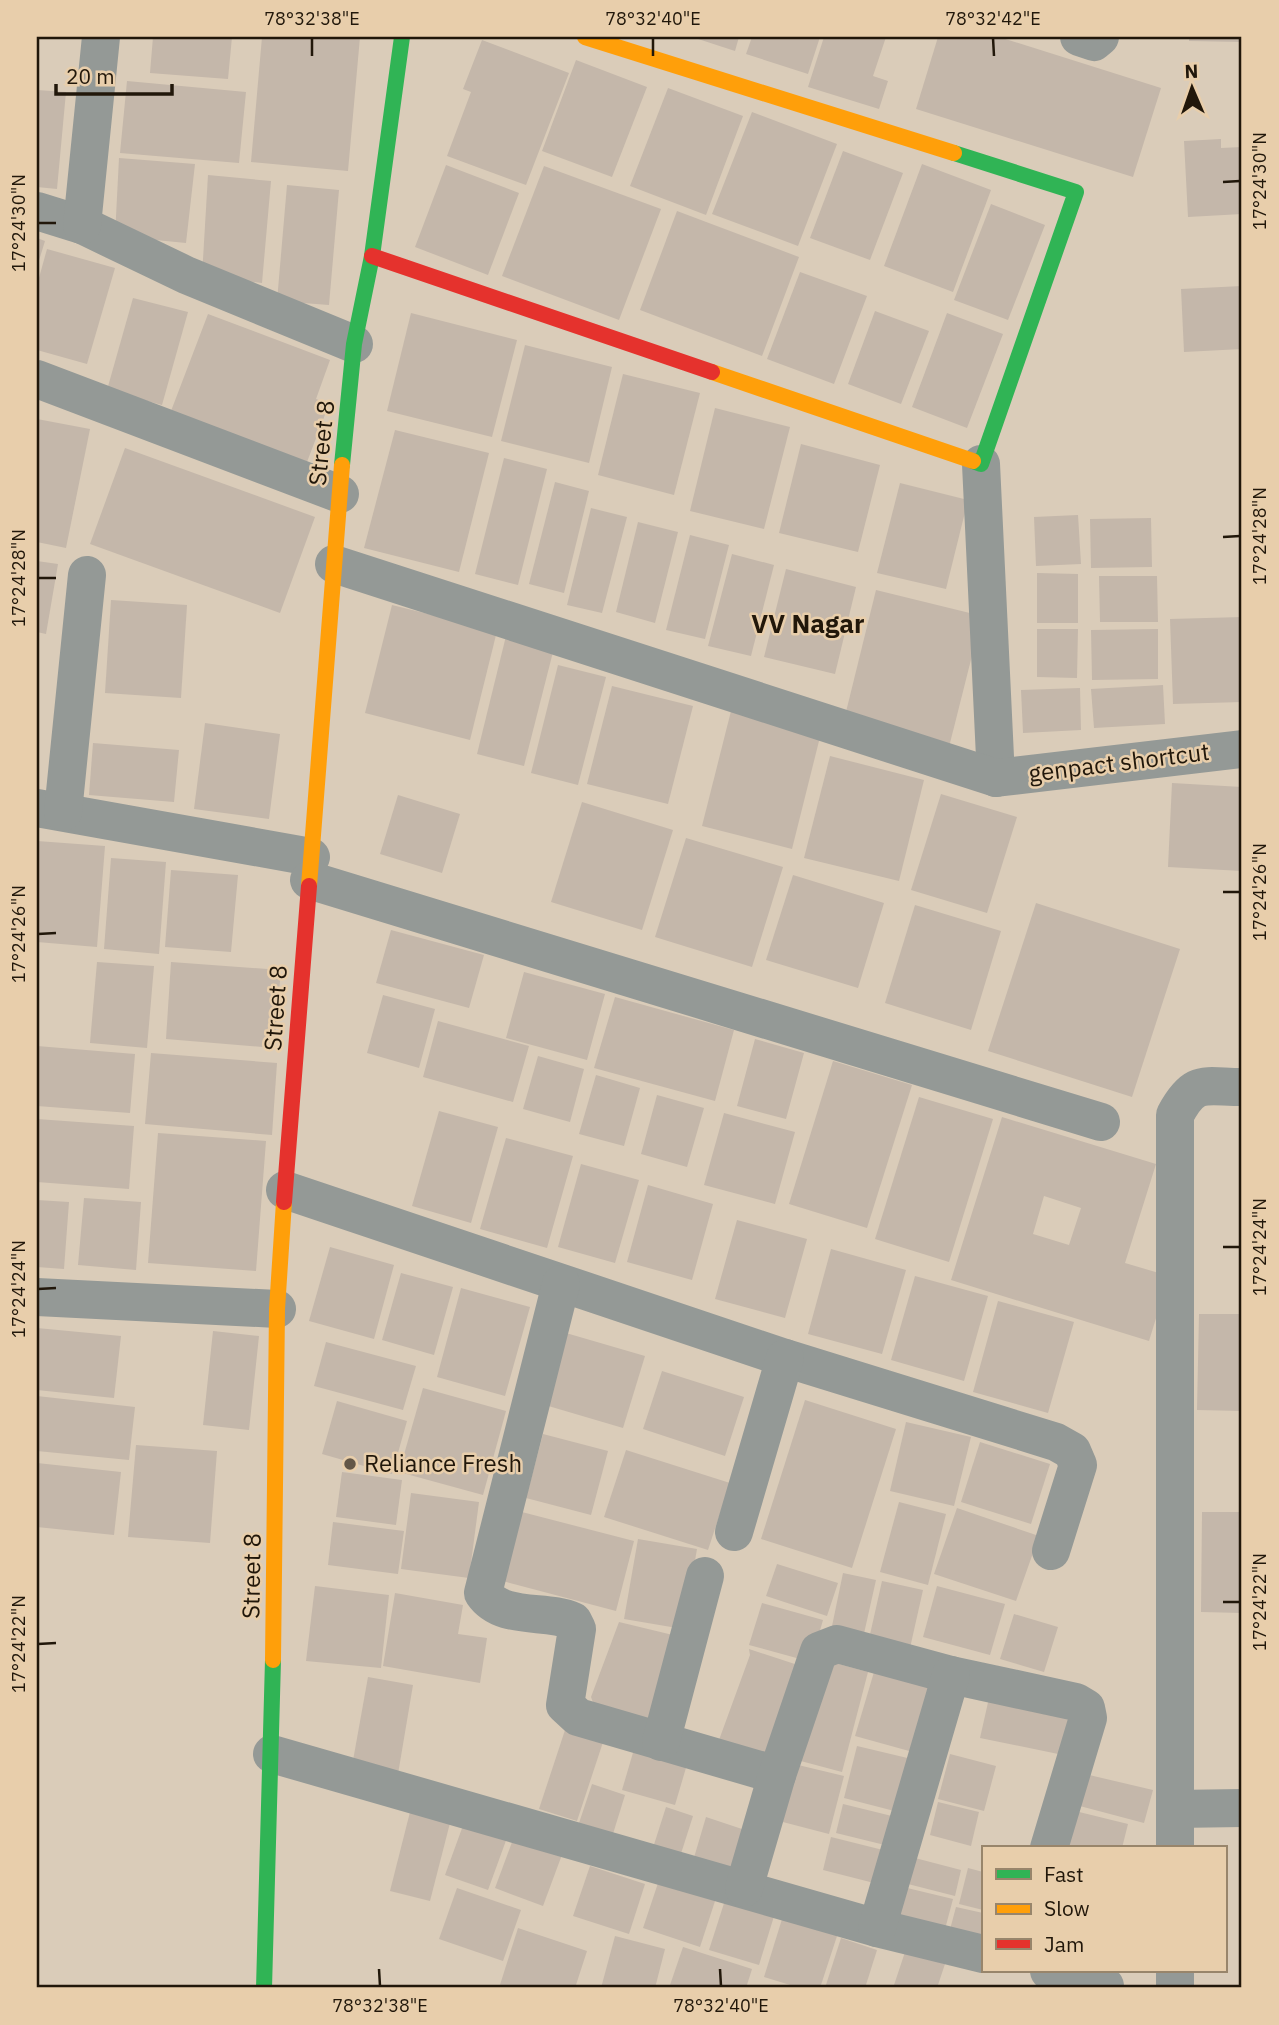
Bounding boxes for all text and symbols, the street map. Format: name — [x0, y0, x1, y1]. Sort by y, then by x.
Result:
text: 78°32'38"E — [264, 7, 360, 30]
text: 78°32'40"E — [605, 7, 701, 30]
text: 78°32'42"E — [945, 7, 1041, 30]
scale bar — [56, 52, 172, 96]
north arrow — [1156, 52, 1226, 122]
text: N — [1184, 59, 1199, 83]
text: 20 m — [66, 62, 115, 90]
text: 17°24'30"N — [1248, 132, 1271, 230]
text: 17°24'30"N — [7, 174, 30, 272]
street label: Street 8 — [301, 399, 341, 487]
text: 17°24'28"N — [1248, 487, 1271, 585]
text: 17°24'28"N — [7, 529, 30, 627]
district label: VV Nagar — [751, 606, 865, 640]
street label: genpact shortcut — [1026, 735, 1211, 789]
text: 17°24'26"N — [1248, 843, 1271, 941]
text: 17°24'26"N — [7, 885, 30, 983]
street label: Street 8 — [256, 964, 294, 1052]
text: 17°24'24"N — [1248, 1198, 1271, 1296]
text: 17°24'24"N — [7, 1240, 30, 1338]
place label: Reliance Fresh — [364, 1447, 522, 1479]
marker: Reliance Fresh — [342, 1456, 358, 1472]
street label: Street 8 — [234, 1533, 268, 1619]
text: 17°24'22"N — [1248, 1553, 1271, 1651]
text: 17°24'22"N — [7, 1595, 30, 1693]
legend — [982, 1846, 1226, 1972]
text: Fast — [1044, 1860, 1084, 1888]
text: Slow — [1044, 1894, 1090, 1922]
text: Jam — [1044, 1930, 1084, 1958]
text: 78°32'38"E — [332, 1994, 428, 2017]
text: 78°32'40"E — [673, 1994, 769, 2017]

